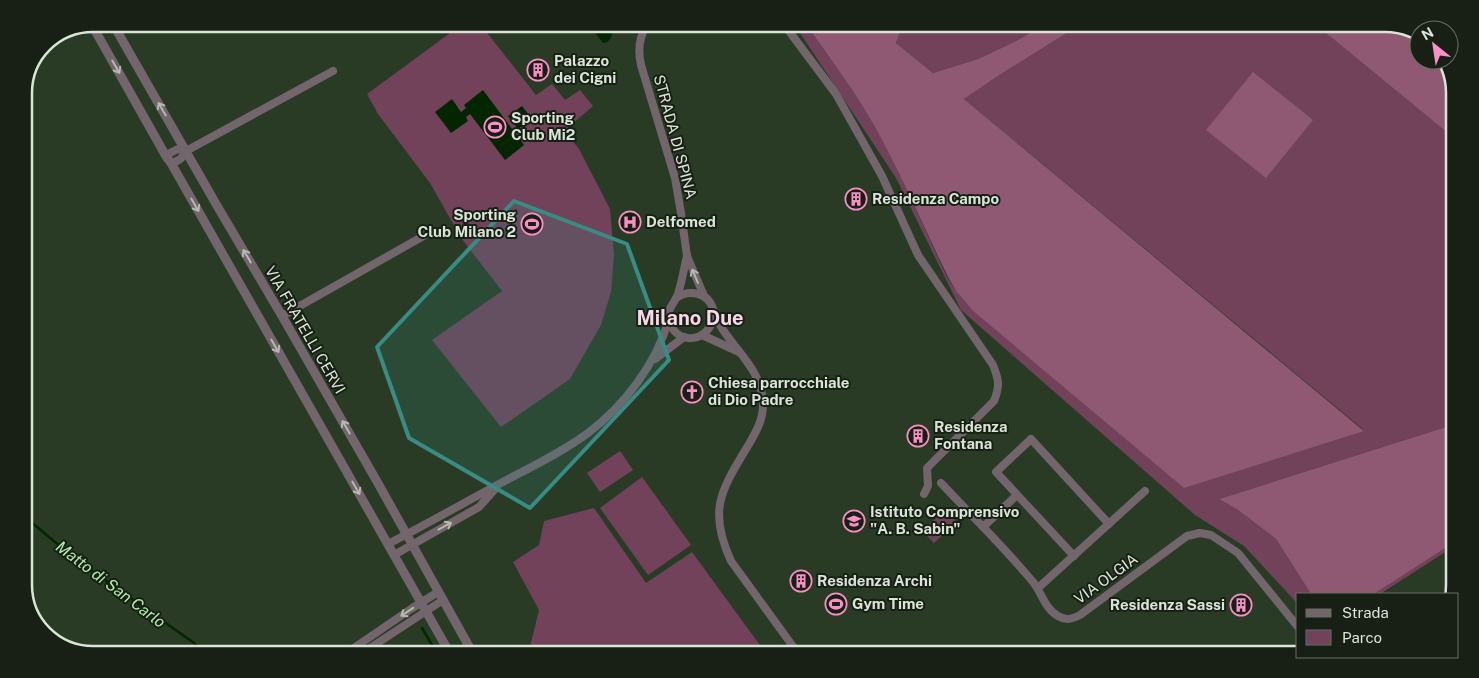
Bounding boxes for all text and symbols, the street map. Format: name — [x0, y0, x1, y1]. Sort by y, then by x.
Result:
north arrow — [1409, 20, 1459, 70]
text: N — [1419, 24, 1436, 43]
place label: Palazzo dei Cigni — [554, 52, 616, 86]
building icon: Palazzo dei Cigni — [526, 58, 550, 82]
one-way arrow — [111, 59, 121, 74]
street label: STRADA DI SPINA — [651, 73, 700, 201]
one-way arrow — [157, 102, 166, 117]
place label: Sporting Club Mi2 — [511, 109, 575, 143]
sports icon: Sporting Club Mi2 — [483, 115, 507, 139]
building icon: Residenza Campo — [844, 187, 868, 211]
place label: Residenza Campo — [872, 190, 999, 207]
one-way arrow — [191, 197, 201, 212]
place label: Sporting Club Milano 2 — [417, 206, 517, 240]
hospital icon: Delfomed — [618, 210, 642, 234]
sports icon: Sporting Club Milano 2 — [520, 212, 544, 236]
place label: Delfomed — [646, 213, 716, 230]
one-way arrow — [241, 250, 251, 264]
street label: VIA FRATELLI CERVI — [262, 263, 349, 397]
one-way arrow — [690, 269, 700, 284]
district label: Milano Due — [636, 306, 744, 330]
one-way arrow — [271, 339, 281, 353]
place label: Chiesa parrocchiale di Dio Padre — [708, 374, 850, 408]
church icon: Chiesa parrocchiale di Dio Padre — [680, 380, 704, 404]
place label: Residenza Fontana — [934, 418, 1007, 452]
one-way arrow — [340, 421, 350, 435]
building icon: Residenza Fontana — [906, 424, 930, 448]
one-way arrow — [351, 480, 361, 494]
place label: Istituto Comprensivo "A. B. Sabin" — [870, 503, 1020, 537]
school or university icon: Istituto Comprensivo "A. B. Sabin" — [842, 509, 866, 533]
one-way arrow — [438, 521, 453, 531]
water label: Matto di San Carlo — [52, 537, 169, 632]
street label: VIA OLGIA — [1071, 550, 1141, 607]
building icon: Residenza Archi — [789, 569, 813, 593]
place label: Residenza Archi — [817, 572, 932, 589]
sports icon: Gym Time — [824, 592, 848, 616]
building icon: Residenza Sassi — [1229, 593, 1253, 617]
legend — [1296, 593, 1459, 658]
place label: Gym Time — [852, 595, 924, 612]
place label: Residenza Sassi — [1110, 596, 1225, 613]
text: Strada — [1342, 604, 1389, 621]
one-way arrow — [400, 607, 414, 617]
text: Parco — [1342, 629, 1382, 646]

